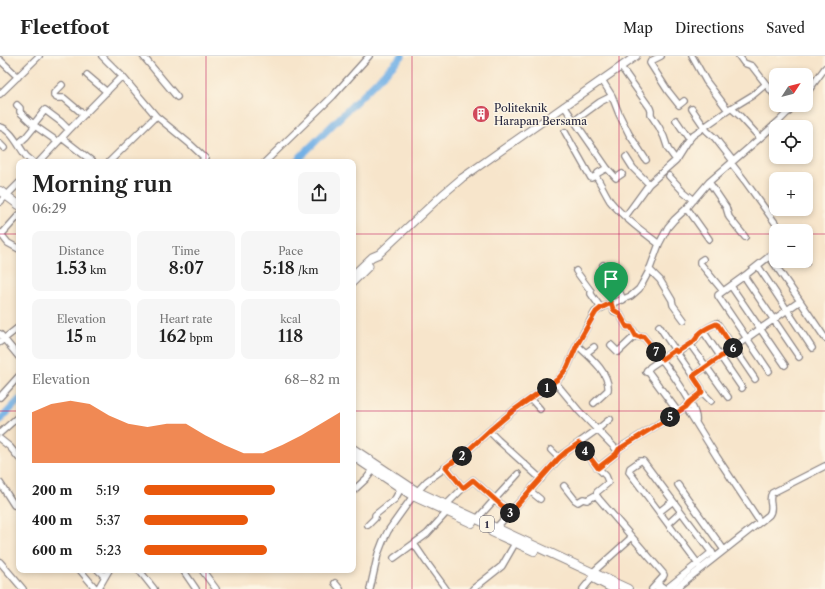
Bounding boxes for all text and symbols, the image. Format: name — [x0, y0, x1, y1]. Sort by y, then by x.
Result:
text: Fleetfoot — [20, 16, 109, 39]
text: Map — [623, 19, 653, 37]
text: Directions — [675, 19, 744, 37]
text: Saved — [766, 19, 805, 37]
north arrow — [769, 68, 813, 112]
map controls — [769, 68, 813, 268]
place label: Politeknik Harapan Bersama — [494, 101, 587, 128]
building icon: Politeknik Harapan Bersama — [471, 104, 491, 124]
button: locate — [769, 120, 813, 164]
text: Morning run — [32, 171, 172, 198]
button: share — [298, 172, 340, 214]
button: + — [769, 172, 813, 216]
text: 06:29 — [32, 200, 67, 216]
button: − — [769, 224, 813, 268]
text: Distance — [59, 244, 104, 258]
text: Time — [172, 244, 200, 258]
text: Pace — [278, 244, 303, 258]
text: 1.53 — [56, 258, 87, 278]
text: 8:07 — [169, 258, 203, 278]
text: 5:18 — [263, 258, 295, 278]
pin — [594, 262, 628, 303]
text: km — [87, 263, 107, 277]
text: /km — [295, 263, 318, 277]
icon: arrive — [600, 268, 622, 290]
text: Elevation — [57, 312, 106, 326]
text: Heart rate — [159, 312, 213, 326]
text: kcal — [280, 312, 301, 326]
text: 15 — [66, 326, 83, 346]
text: 162 — [159, 326, 186, 346]
text: 118 — [278, 326, 303, 346]
text: m — [83, 331, 96, 345]
text: bpm — [186, 331, 213, 345]
pin: 6 — [723, 338, 743, 358]
text: 6 — [730, 341, 736, 355]
pin: 7 — [646, 342, 666, 362]
text: 7 — [653, 345, 659, 359]
text: Elevation — [32, 371, 90, 387]
text: 68–82 m — [284, 371, 340, 387]
pin: 1 — [537, 378, 557, 398]
text: 1 — [545, 381, 549, 395]
pin: 5 — [660, 407, 680, 427]
text: 5 — [667, 410, 673, 424]
pin: 4 — [575, 441, 595, 461]
text: 4 — [582, 444, 588, 458]
pin: 2 — [452, 446, 472, 466]
text: 2 — [459, 449, 465, 463]
text: 200 m — [32, 482, 72, 498]
text: 5:19 — [96, 482, 120, 498]
pin: 3 — [500, 503, 520, 523]
text: 3 — [507, 506, 513, 520]
text: 400 m — [32, 512, 72, 528]
text: 5:37 — [96, 512, 120, 528]
road number: 1 — [480, 516, 494, 532]
text: 600 m — [32, 542, 73, 558]
text: 5:23 — [96, 542, 121, 558]

